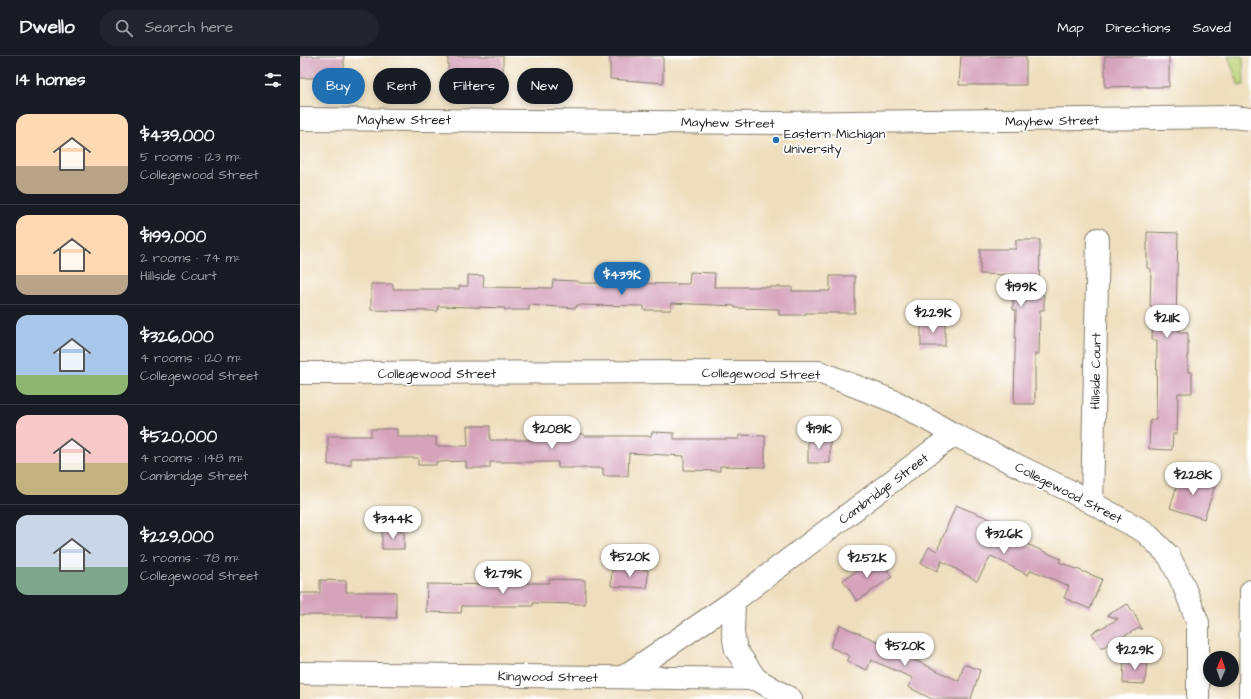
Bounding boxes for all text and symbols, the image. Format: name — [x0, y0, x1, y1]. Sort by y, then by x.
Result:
search box — [99, 10, 379, 46]
text: Dwello — [20, 14, 75, 41]
icon: search — [113, 17, 135, 39]
text: Search here — [145, 17, 233, 38]
text: Map — [1057, 18, 1084, 38]
text: Directions — [1106, 18, 1171, 38]
text: Saved — [1193, 18, 1231, 38]
text: 14 homes — [16, 68, 86, 92]
chip: Buy — [312, 68, 365, 104]
chip: Rent — [373, 68, 431, 104]
chip: Filters — [439, 68, 509, 104]
chip: New — [517, 68, 573, 104]
icon: filters — [262, 69, 284, 91]
street label: Mayhew Street — [357, 111, 452, 130]
street label: Mayhew Street — [1005, 111, 1100, 132]
street label: Mayhew Street — [681, 113, 776, 134]
text: $439,000 — [140, 124, 215, 148]
place label: Eastern Michigan University — [784, 125, 886, 159]
icon: home — [48, 130, 96, 178]
marker: Eastern Michigan University — [771, 135, 781, 145]
text: 5 rooms · 123 m² — [140, 148, 241, 166]
text: Collegewood Street — [140, 166, 259, 184]
text: $199,000 — [140, 225, 206, 249]
icon: home — [48, 231, 96, 279]
text: 2 rooms · 74 m² — [140, 249, 240, 267]
pin: $439K — [594, 262, 650, 296]
text: $439K — [603, 266, 641, 284]
text: Hillside Court — [140, 267, 217, 285]
pin: $199K — [993, 274, 1049, 308]
text: $199K — [1005, 278, 1037, 296]
pin: $229K — [905, 300, 961, 334]
text: $229K — [914, 304, 952, 322]
pin: $211K — [1139, 305, 1195, 339]
text: $211K — [1154, 309, 1180, 327]
text: $326,000 — [140, 325, 214, 349]
icon: home — [48, 331, 96, 379]
street label: Hillside Court — [1086, 332, 1106, 410]
text: 4 rooms · 120 m² — [140, 349, 242, 367]
street label: Collegewood Street — [702, 364, 821, 385]
street label: Collegewood Street — [378, 365, 497, 384]
text: Collegewood Street — [140, 367, 259, 385]
pin: $208K — [524, 416, 580, 450]
pin: $191K — [791, 416, 847, 450]
text: $208K — [532, 420, 572, 438]
text: $191K — [806, 420, 832, 438]
text: $520,000 — [140, 425, 217, 449]
icon: home — [48, 431, 96, 479]
text: 4 rooms · 148 m² — [140, 449, 244, 467]
street label: Cambridge Street — [835, 449, 933, 529]
street label: Collegewood Street — [1011, 458, 1126, 529]
pin: $228K — [1165, 462, 1221, 496]
text: $228K — [1174, 466, 1212, 484]
text: Cambridge Street — [140, 467, 248, 485]
pin: $344K — [365, 506, 421, 540]
text: $344K — [373, 510, 413, 528]
pin: $326K — [976, 521, 1032, 555]
text: $229,000 — [140, 525, 214, 549]
text: $326K — [985, 525, 1023, 543]
icon: home — [48, 531, 96, 579]
pin: $520K — [602, 544, 658, 578]
pin: $252K — [839, 545, 895, 579]
text: $520K — [610, 548, 650, 566]
text: 2 rooms · 78 m² — [140, 549, 240, 567]
text: $252K — [847, 549, 887, 567]
pin: $279K — [475, 561, 531, 595]
text: $279K — [484, 565, 522, 583]
text: Collegewood Street — [140, 567, 259, 585]
pin: $520K — [877, 633, 933, 667]
text: $520K — [885, 637, 925, 655]
pin: $229K — [1107, 637, 1163, 671]
text: $229K — [1116, 641, 1154, 659]
north arrow — [1203, 651, 1239, 687]
map controls — [1203, 651, 1239, 687]
street label: Kingwood Street — [498, 667, 599, 688]

